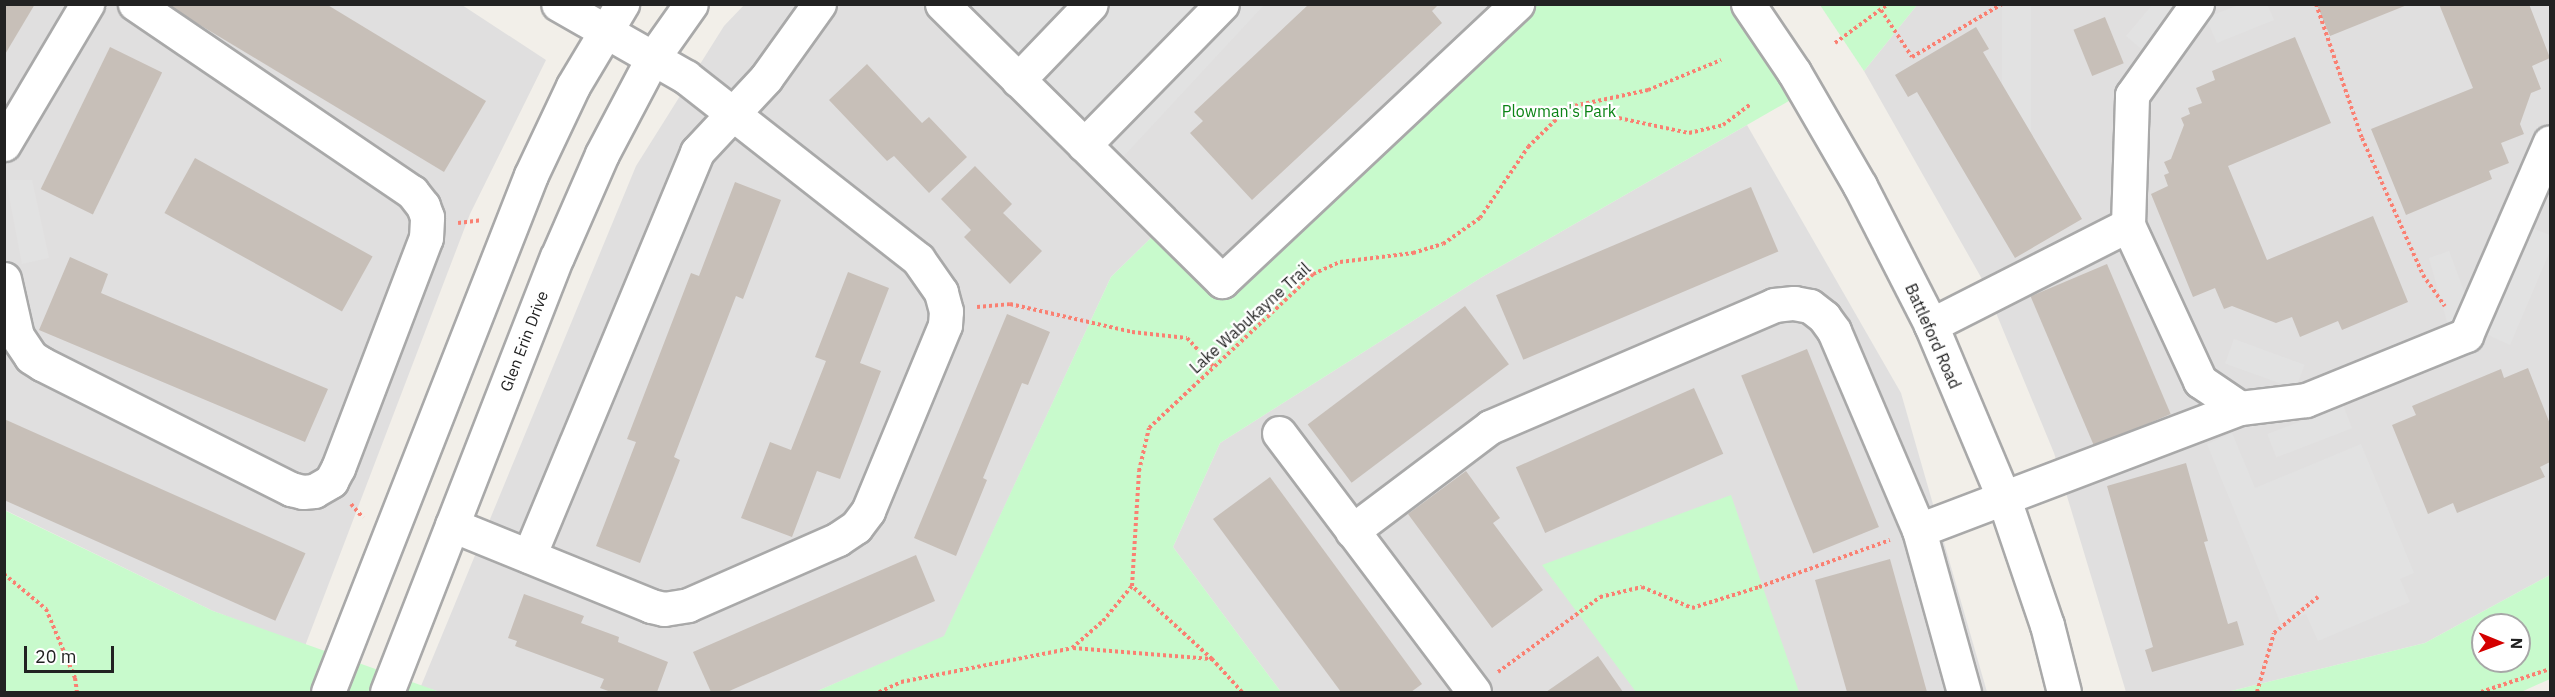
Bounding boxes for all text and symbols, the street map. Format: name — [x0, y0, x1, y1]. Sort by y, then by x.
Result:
park label: Plowman's Park — [1502, 101, 1616, 121]
street label: Lake Wabukayne Trail — [1186, 259, 1314, 377]
street label: Battleford Road — [1901, 281, 1965, 391]
street label: Glen Erin Drive — [496, 288, 552, 394]
north arrow — [2471, 613, 2531, 673]
scale bar — [27, 634, 117, 672]
text: N — [2507, 637, 2527, 649]
text: 20 m — [35, 645, 77, 668]

